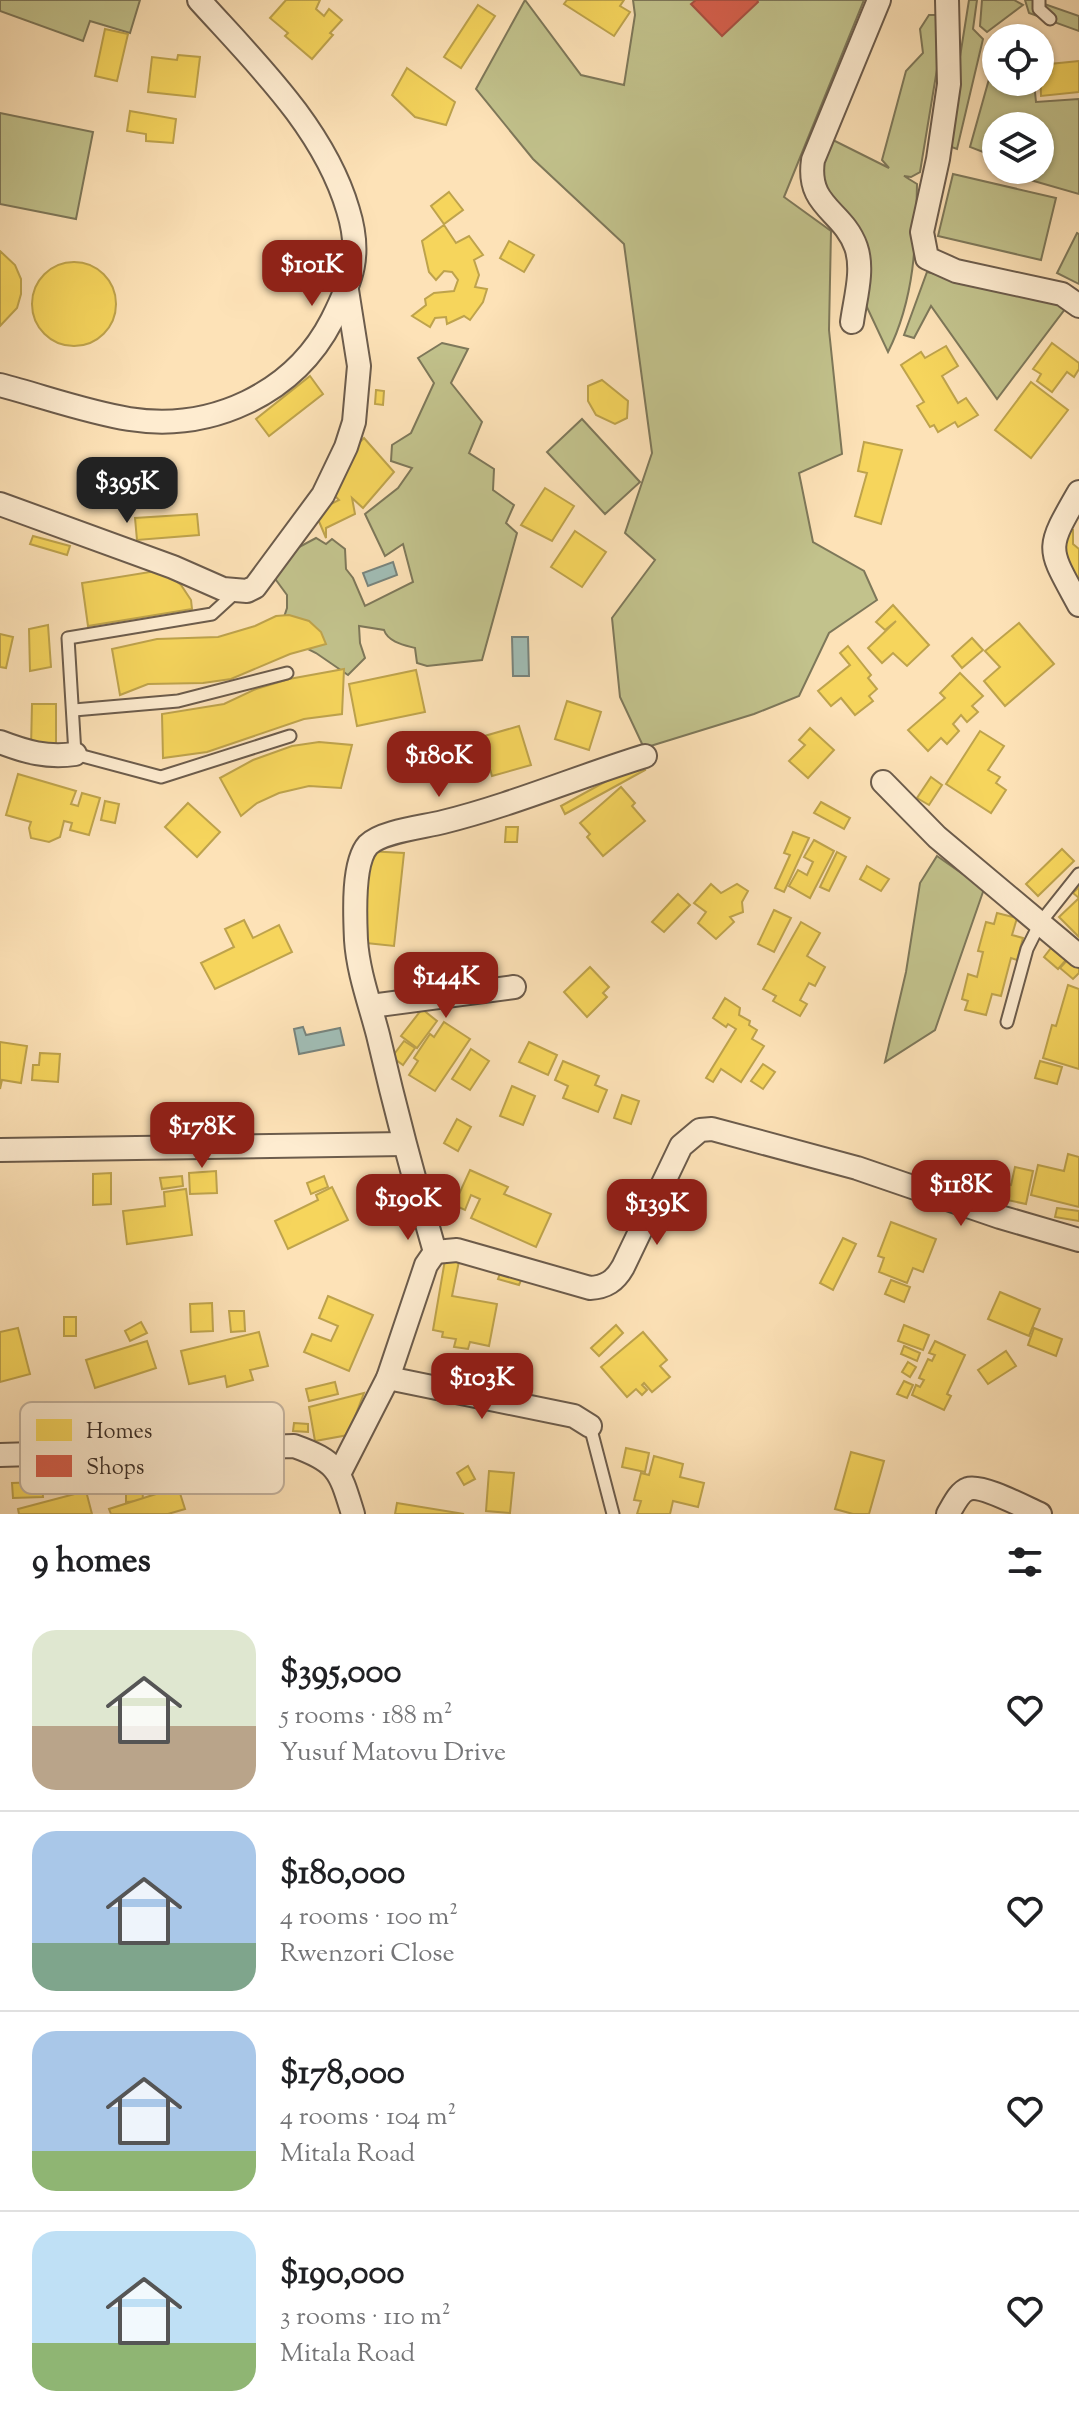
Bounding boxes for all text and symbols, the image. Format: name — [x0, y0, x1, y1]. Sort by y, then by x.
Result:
map controls — [982, 24, 1054, 184]
button: locate — [982, 24, 1054, 96]
button: layers — [982, 112, 1054, 184]
pin: $101K — [256, 240, 368, 308]
text: $101K — [280, 247, 344, 284]
pin: $395K — [71, 457, 183, 525]
text: $395K — [95, 464, 159, 501]
pin: $180K — [383, 731, 495, 799]
text: $180K — [405, 738, 473, 775]
pin: $144K — [390, 952, 502, 1020]
text: $144K — [412, 959, 480, 996]
pin: $178K — [146, 1102, 258, 1170]
text: $178K — [168, 1109, 236, 1146]
pin: $118K — [905, 1160, 1017, 1228]
text: $118K — [929, 1167, 993, 1204]
pin: $190K — [352, 1174, 464, 1242]
pin: $139K — [601, 1179, 713, 1247]
text: $190K — [374, 1181, 442, 1218]
text: $139K — [625, 1186, 689, 1223]
pin: $103K — [426, 1353, 538, 1421]
text: $103K — [449, 1360, 515, 1397]
legend — [20, 1402, 284, 1494]
text: Homes — [86, 1417, 152, 1449]
text: Shops — [86, 1453, 144, 1485]
text: 9 homes — [32, 1538, 151, 1587]
icon: filters — [1003, 1540, 1047, 1584]
text: $395,000 — [280, 1649, 402, 1698]
icon: home — [96, 1662, 192, 1758]
icon: heart — [1003, 1688, 1047, 1732]
text: 5 rooms · 188 m² — [280, 1698, 453, 1735]
text: Yusuf Matovu Drive — [280, 1735, 506, 1772]
text: $180,000 — [280, 1850, 405, 1899]
icon: home — [96, 1863, 192, 1959]
icon: heart — [1003, 1889, 1047, 1933]
text: 4 rooms · 100 m² — [280, 1899, 458, 1936]
text: Rwenzori Close — [280, 1936, 455, 1973]
text: $178,000 — [280, 2050, 405, 2099]
icon: home — [96, 2063, 192, 2159]
icon: heart — [1003, 2089, 1047, 2133]
text: 4 rooms · 104 m² — [280, 2099, 456, 2136]
text: Mitala Road — [280, 2136, 415, 2173]
text: $190,000 — [280, 2250, 404, 2299]
icon: home — [96, 2263, 192, 2359]
icon: heart — [1003, 2289, 1047, 2333]
text: 3 rooms · 110 m² — [280, 2299, 451, 2336]
text: Mitala Road — [280, 2336, 415, 2373]

